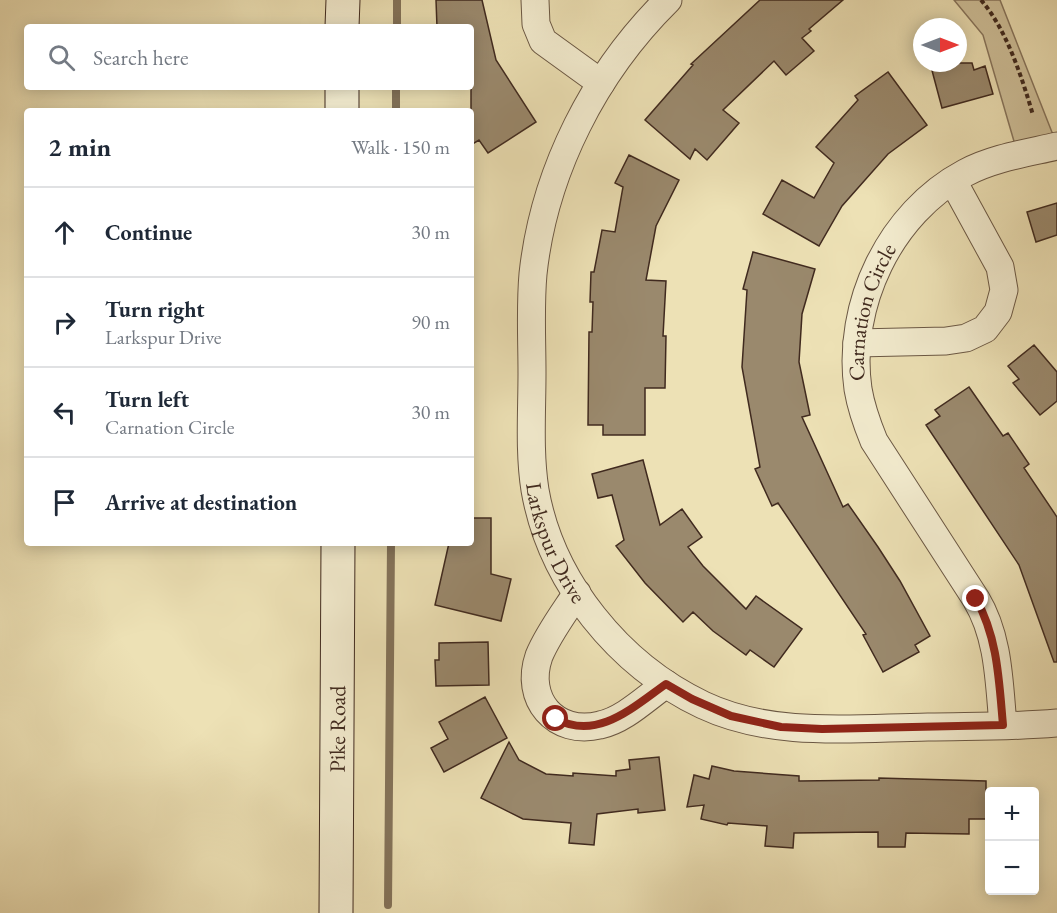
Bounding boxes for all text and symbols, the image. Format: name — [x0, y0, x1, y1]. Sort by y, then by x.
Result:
north arrow — [913, 18, 967, 72]
search box — [24, 24, 474, 90]
icon: search — [45, 41, 78, 74]
text: Search here — [93, 43, 188, 72]
text: 2 min — [48, 130, 111, 164]
text: Walk · 150 m — [351, 134, 450, 160]
icon: ahead — [48, 216, 81, 249]
text: Continue — [105, 218, 192, 247]
text: 30 m — [411, 219, 450, 245]
street label: Carnation Circle — [842, 237, 903, 382]
text: Turn right — [105, 295, 204, 324]
icon: right — [48, 306, 81, 339]
text: 90 m — [411, 309, 450, 335]
text: Larkspur Drive — [105, 324, 222, 350]
text: Turn left — [105, 385, 189, 414]
icon: left — [48, 396, 81, 429]
text: 30 m — [411, 399, 450, 425]
text: Carnation Circle — [105, 414, 235, 440]
street label: Larkspur Drive — [519, 480, 593, 609]
icon: arrive — [48, 486, 81, 519]
text: Arrive at destination — [105, 488, 297, 517]
route end — [962, 585, 988, 611]
street label: Pike Road — [323, 685, 352, 773]
route start — [542, 705, 568, 731]
map controls — [985, 787, 1039, 895]
button: + — [985, 787, 1039, 841]
button: − — [985, 841, 1039, 895]

